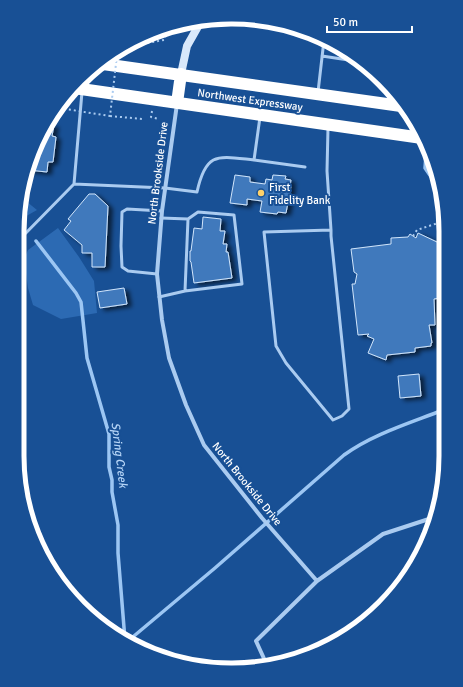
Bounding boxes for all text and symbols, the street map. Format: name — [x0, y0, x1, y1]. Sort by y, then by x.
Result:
scale bar — [327, 8, 412, 34]
text: 50 m — [333, 15, 358, 30]
street label: Northwest Expressway — [197, 86, 304, 114]
street label: North Brookside Drive — [145, 121, 171, 225]
place label: First Fidelity Bank — [269, 181, 331, 207]
marker: First Fidelity Bank — [256, 188, 266, 198]
water label: Spring Creek — [108, 421, 131, 490]
street label: North Brookside Drive — [209, 440, 285, 528]

